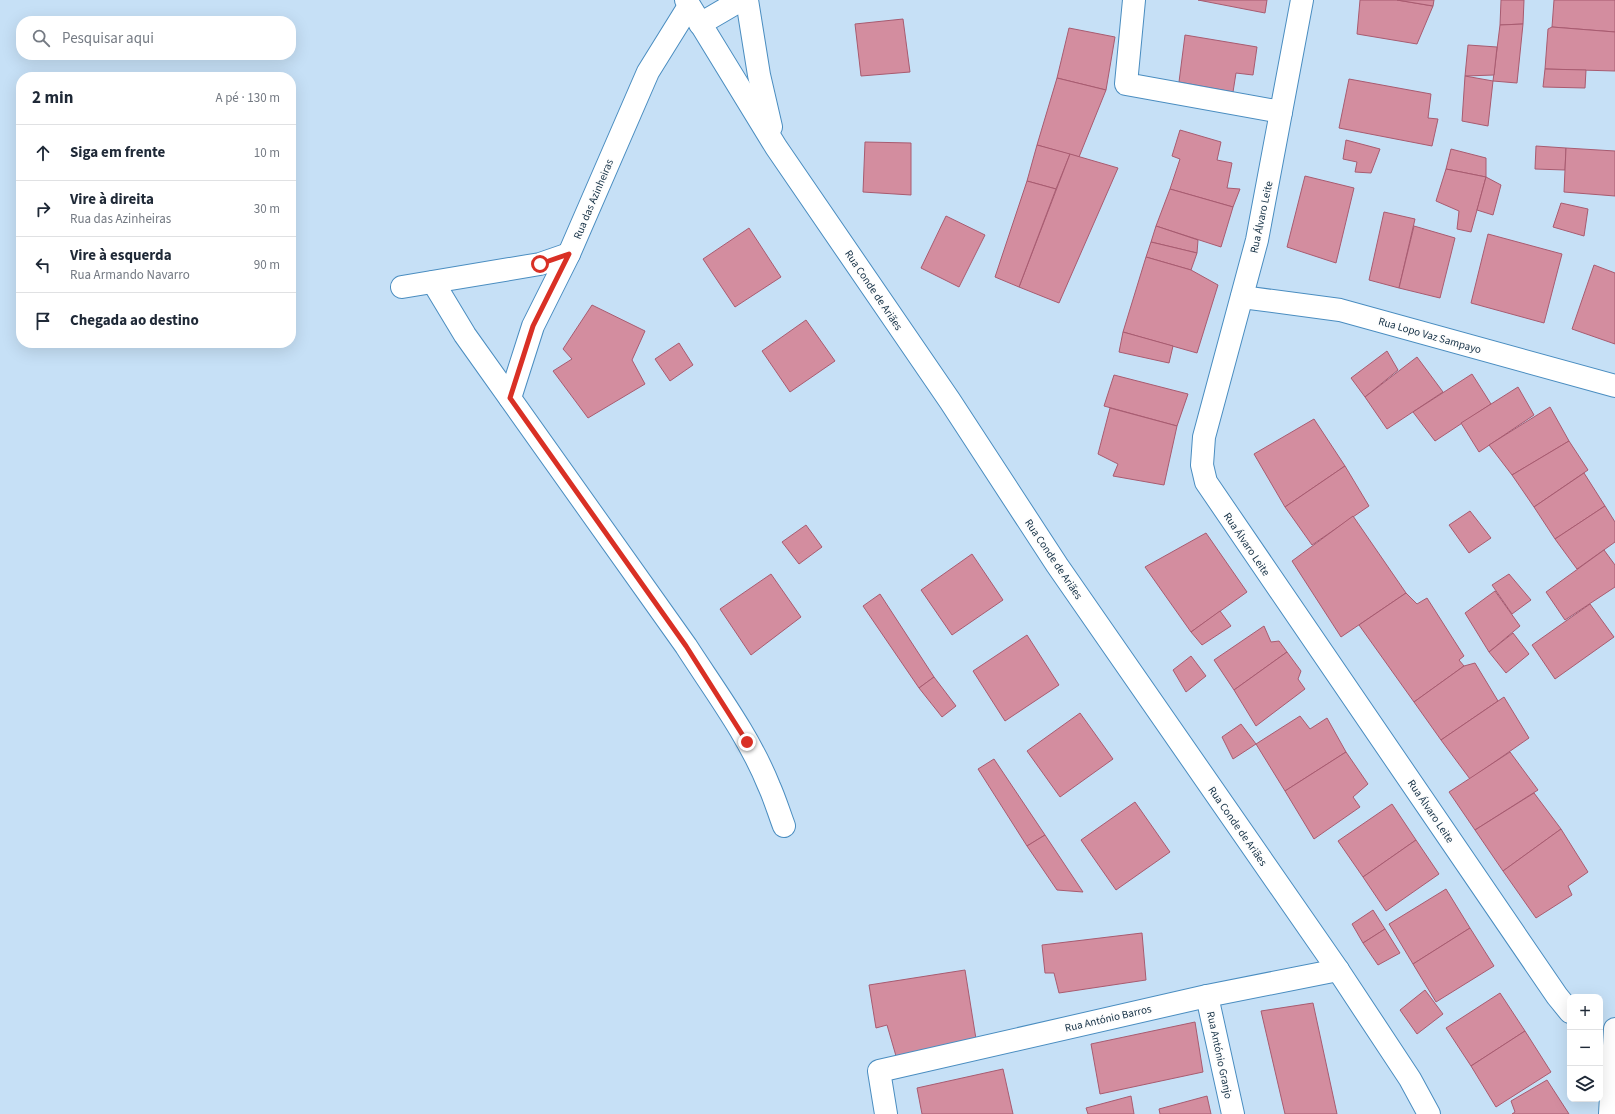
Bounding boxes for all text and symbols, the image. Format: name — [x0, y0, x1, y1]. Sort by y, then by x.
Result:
search box — [16, 16, 296, 60]
icon: search — [30, 27, 52, 49]
text: Pesquisar aqui — [62, 28, 154, 49]
text: 2 min — [32, 86, 73, 110]
text: A pé · 130 m — [215, 89, 280, 107]
icon: ahead — [32, 142, 54, 164]
text: Siga em frente — [70, 142, 165, 163]
text: 10 m — [254, 144, 280, 162]
street label: Rua das Azinheiras — [570, 156, 617, 242]
street label: Rua Álvaro Leite — [1247, 179, 1277, 255]
text: Vire à direita — [70, 189, 154, 210]
icon: right — [32, 198, 54, 220]
text: 30 m — [254, 200, 280, 218]
text: Rua das Azinheiras — [70, 210, 171, 228]
text: Vire à esquerda — [70, 245, 172, 266]
street label: Rua Conde de Ariães — [841, 247, 906, 334]
icon: left — [32, 254, 54, 276]
route start — [531, 255, 549, 273]
text: 90 m — [254, 256, 280, 274]
text: Rua Armando Navarro — [70, 266, 190, 284]
icon: arrive — [32, 310, 54, 332]
text: Chegada ao destino — [70, 310, 199, 331]
street label: Rua Lopo Vaz Sampayo — [1377, 314, 1483, 357]
street label: Rua Álvaro Leite — [1220, 510, 1274, 579]
street label: Rua Conde de Ariães — [1021, 516, 1086, 603]
route end — [738, 733, 756, 751]
street label: Rua Álvaro Leite — [1404, 777, 1458, 846]
street label: Rua Conde de Ariães — [1205, 784, 1271, 869]
map controls — [1567, 994, 1603, 1102]
button: + — [1567, 994, 1603, 1030]
street label: Rua António Barros — [1063, 1001, 1153, 1036]
street label: Rua António Granjo — [1203, 1010, 1236, 1100]
button: − — [1567, 1030, 1603, 1066]
button: layers — [1567, 1066, 1603, 1102]

